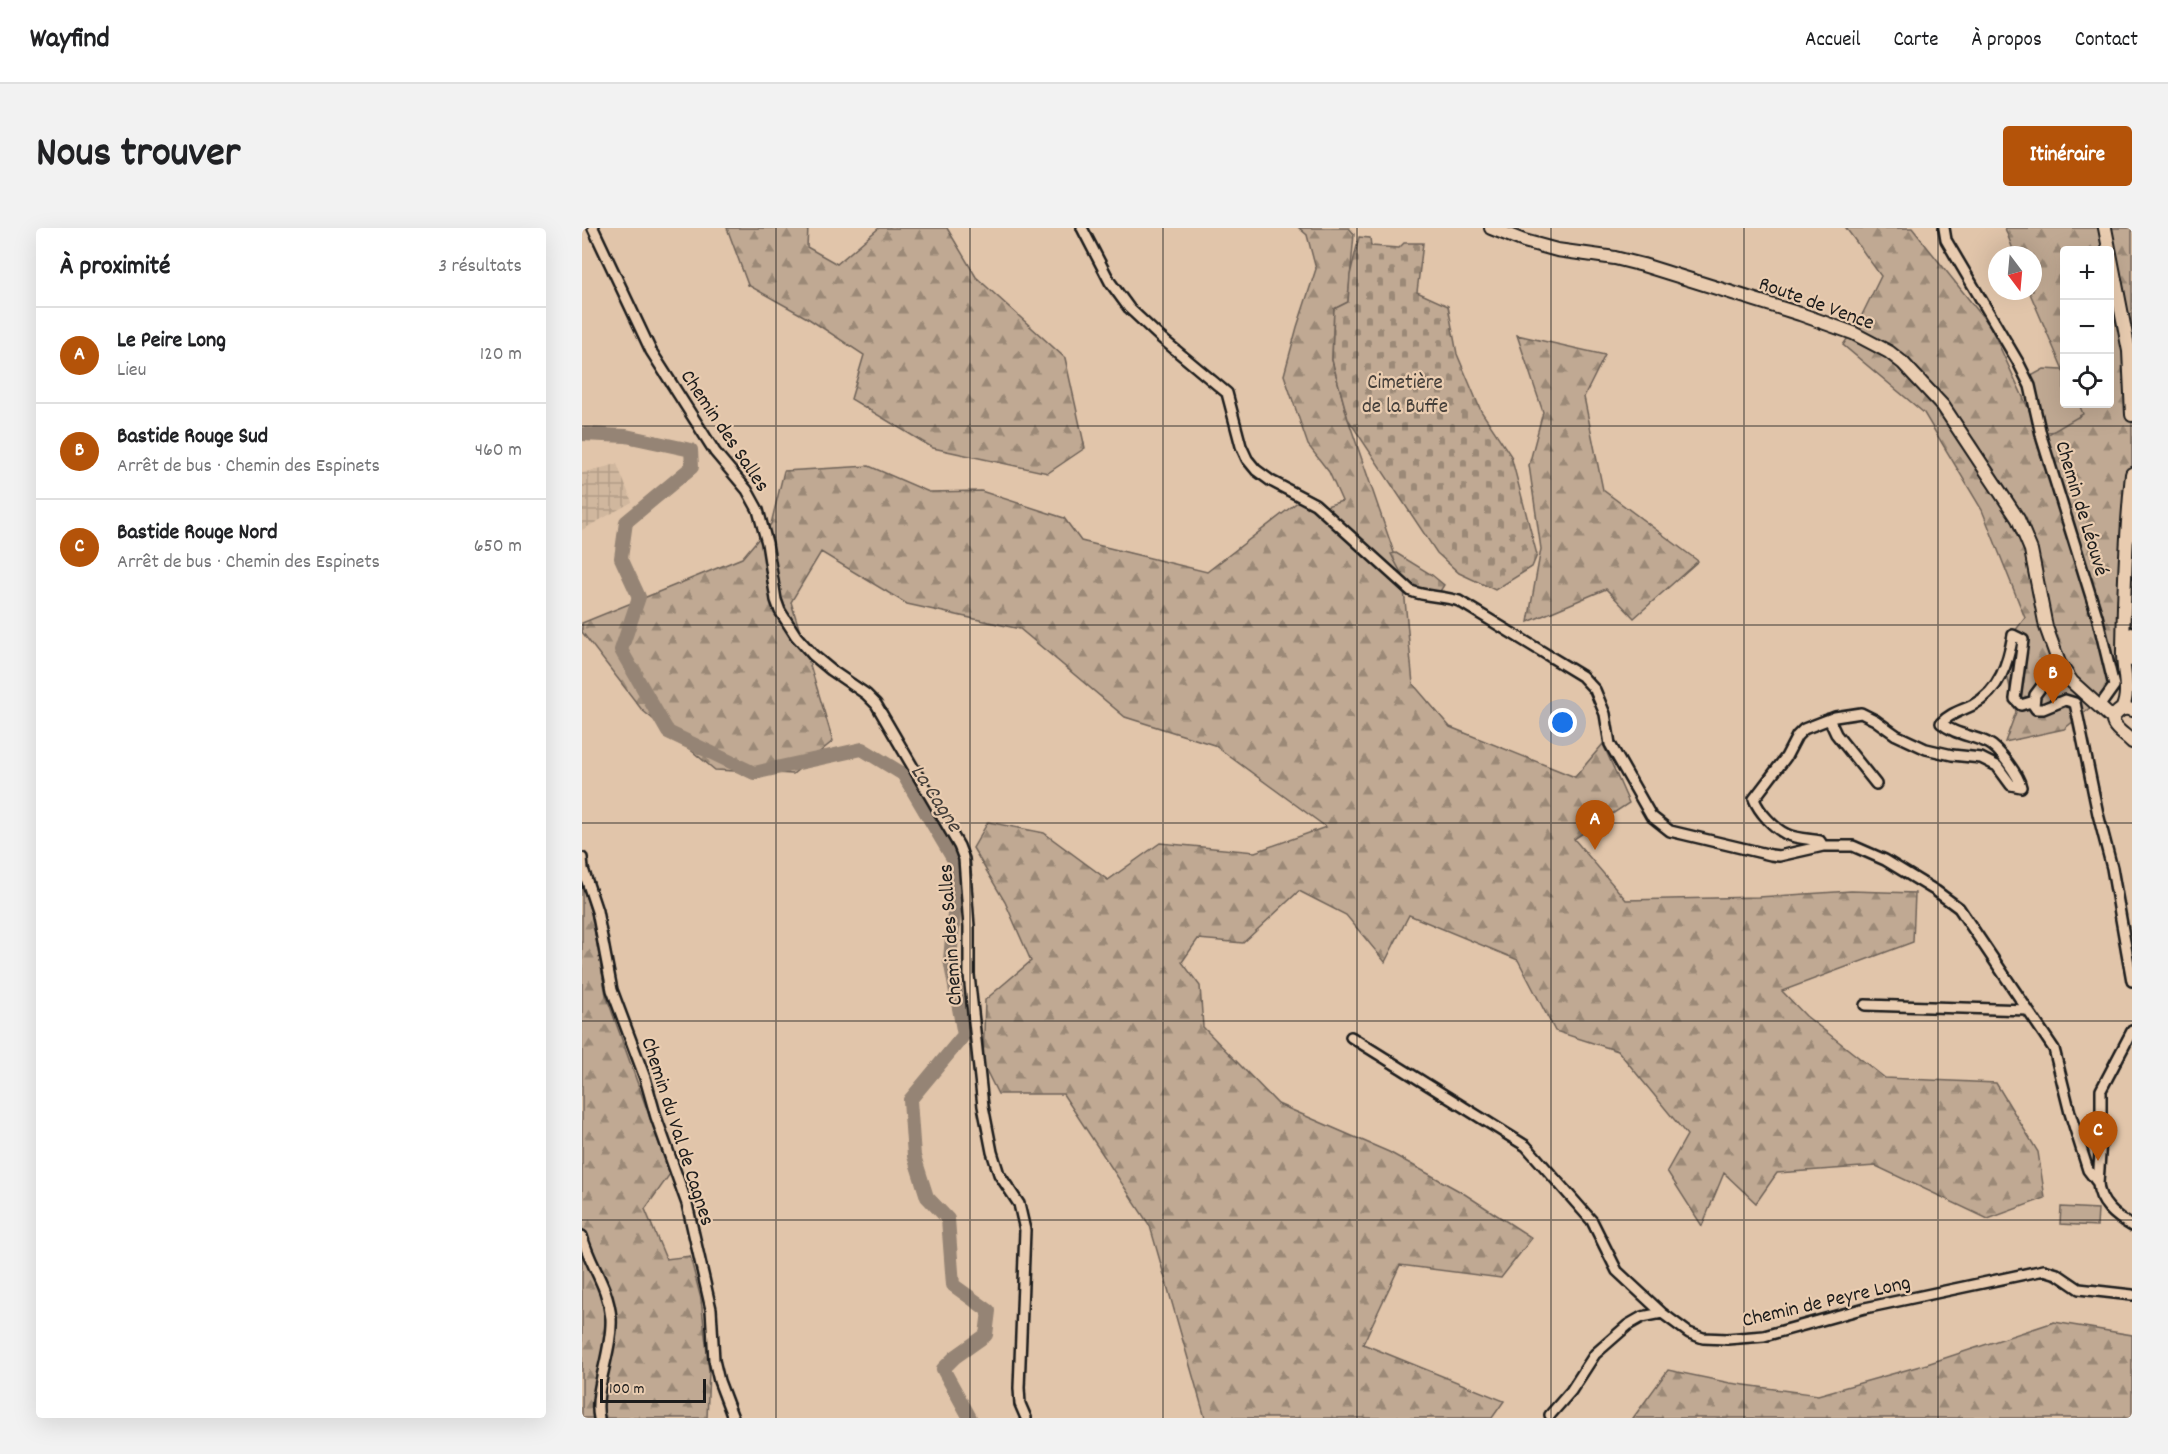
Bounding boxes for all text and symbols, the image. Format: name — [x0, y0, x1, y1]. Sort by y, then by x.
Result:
text: Wayfind — [30, 21, 110, 61]
text: Accueil — [1805, 26, 1860, 56]
text: Carte — [1893, 26, 1938, 56]
text: À propos — [1971, 26, 2042, 56]
text: Contact — [2075, 26, 2138, 56]
text: Nous trouver — [36, 126, 240, 186]
button: Itinéraire — [2003, 126, 2132, 186]
north arrow — [1988, 246, 2042, 300]
map controls — [2060, 246, 2114, 408]
button: + — [2060, 246, 2114, 300]
text: À proximité — [60, 249, 170, 286]
text: 3 résultats — [438, 253, 522, 281]
street label: Route de Vence — [1754, 270, 1878, 340]
button: − — [2060, 300, 2114, 354]
text: Le Peire Long — [117, 326, 226, 357]
text: A — [74, 341, 85, 369]
text: 120 m — [480, 341, 522, 369]
button: locate — [2060, 354, 2114, 408]
text: Lieu — [117, 357, 146, 385]
street label: Chemin des Salles — [671, 364, 776, 499]
park label: Cimetière de la Buffe — [1362, 369, 1448, 423]
text: Bastide Rouge Sud — [117, 422, 268, 453]
text: B — [75, 437, 84, 465]
text: 460 m — [475, 437, 522, 465]
street label: Chemin de Léouvé — [2045, 438, 2115, 580]
text: Arrêt de bus · Chemin des Espinets — [117, 453, 380, 481]
text: Bastide Rouge Nord — [117, 518, 278, 549]
text: C — [75, 533, 84, 561]
text: 650 m — [474, 533, 522, 561]
text: Arrêt de bus · Chemin des Espinets — [117, 549, 380, 577]
pin: B — [2034, 654, 2072, 704]
your location — [1548, 708, 1577, 737]
water label: La Cagne — [902, 759, 969, 840]
pin: A — [1576, 800, 1614, 850]
street label: Chemin des Salles — [932, 863, 972, 1007]
street label: Chemin du Val de Cagnes — [632, 1034, 721, 1230]
pin: C — [2078, 1112, 2118, 1161]
street label: Chemin de Peyre Long — [1740, 1269, 1914, 1337]
scale bar — [600, 1376, 706, 1404]
text: 100 m — [609, 1378, 645, 1401]

